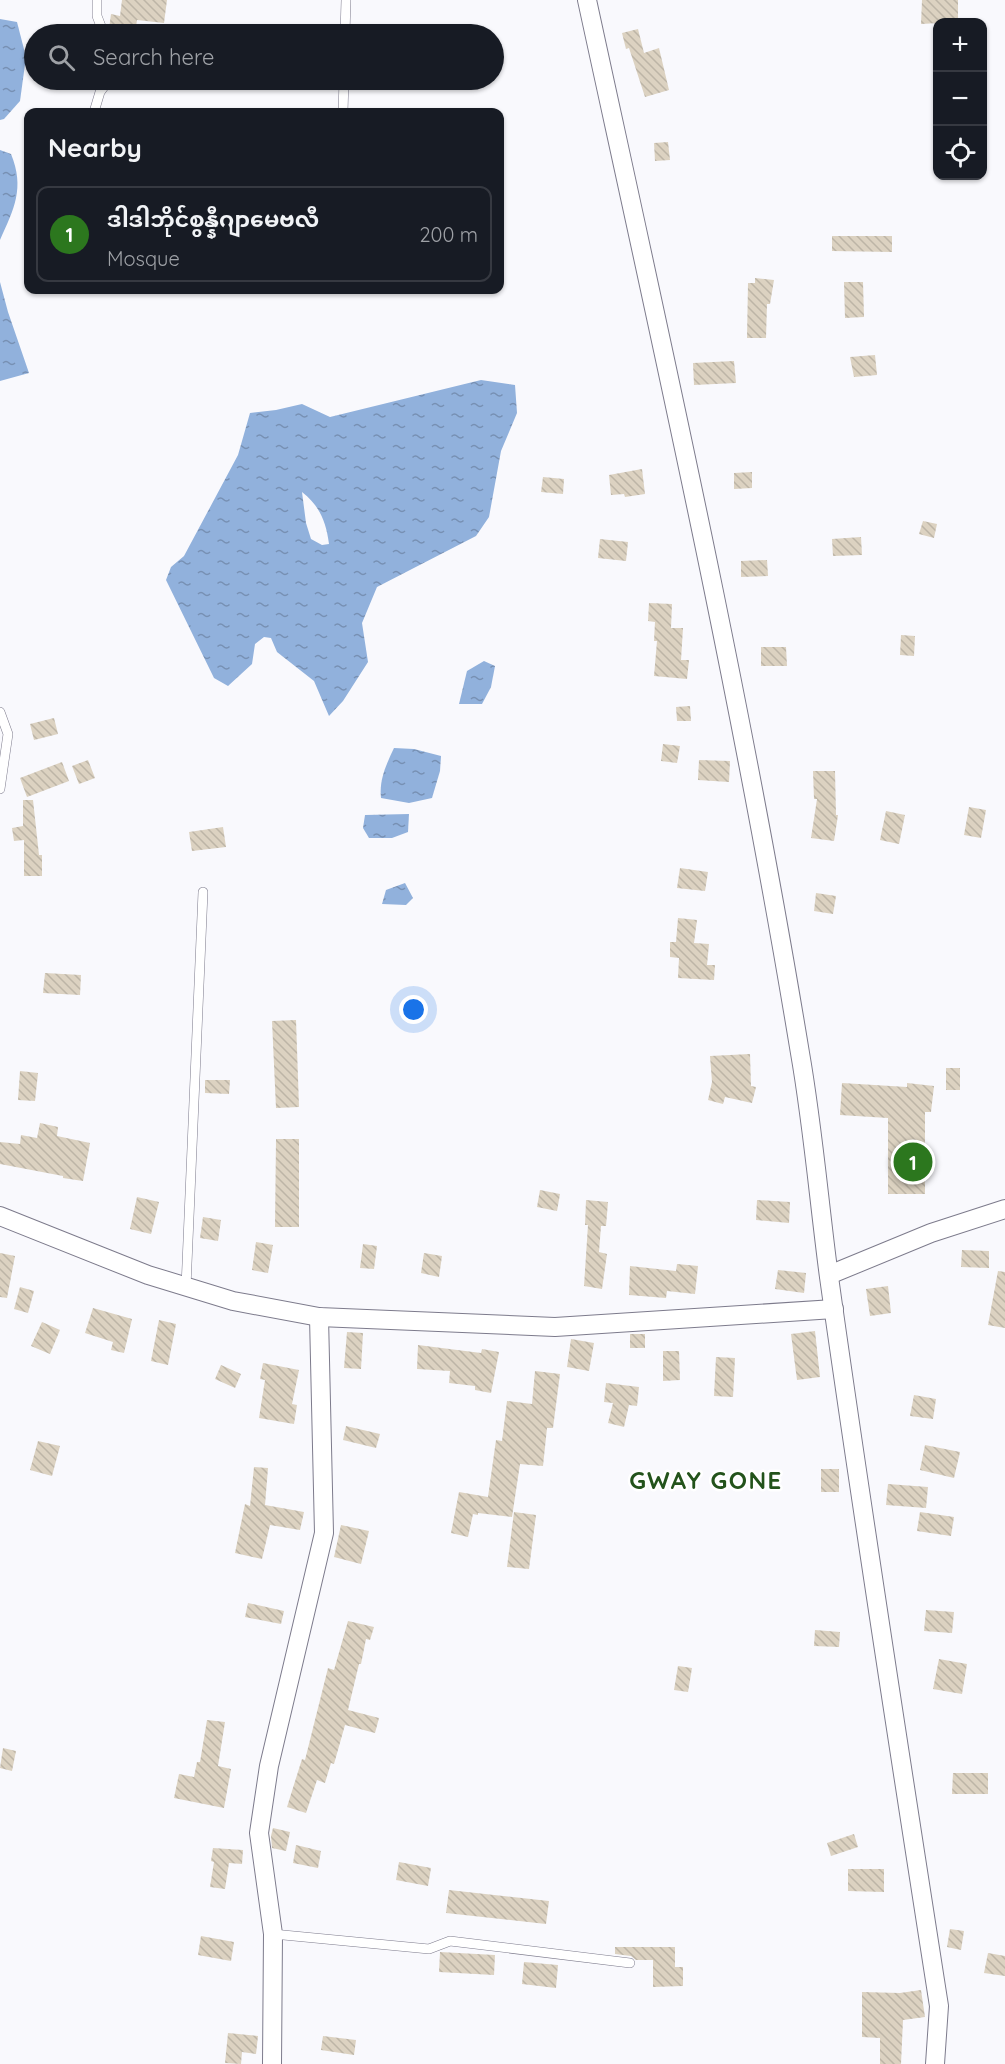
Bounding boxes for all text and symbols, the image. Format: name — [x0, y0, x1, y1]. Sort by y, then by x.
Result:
map controls — [933, 18, 987, 180]
button: + — [933, 18, 987, 72]
search box — [24, 24, 504, 90]
icon: search — [45, 41, 78, 74]
text: Search here — [93, 43, 214, 71]
button: − — [933, 72, 987, 126]
button: locate — [933, 126, 987, 180]
text: Nearby — [48, 131, 142, 164]
text: ဒါဒါဘိုင်စွန္နီဂျာမေဗလီ — [107, 205, 319, 233]
text: 1 — [66, 222, 73, 247]
text: 200 m — [419, 222, 478, 247]
text: Mosque — [107, 246, 180, 271]
your location — [399, 995, 428, 1024]
pin: 1 — [894, 1140, 932, 1184]
district label: GWAY GONE — [629, 1465, 783, 1495]

